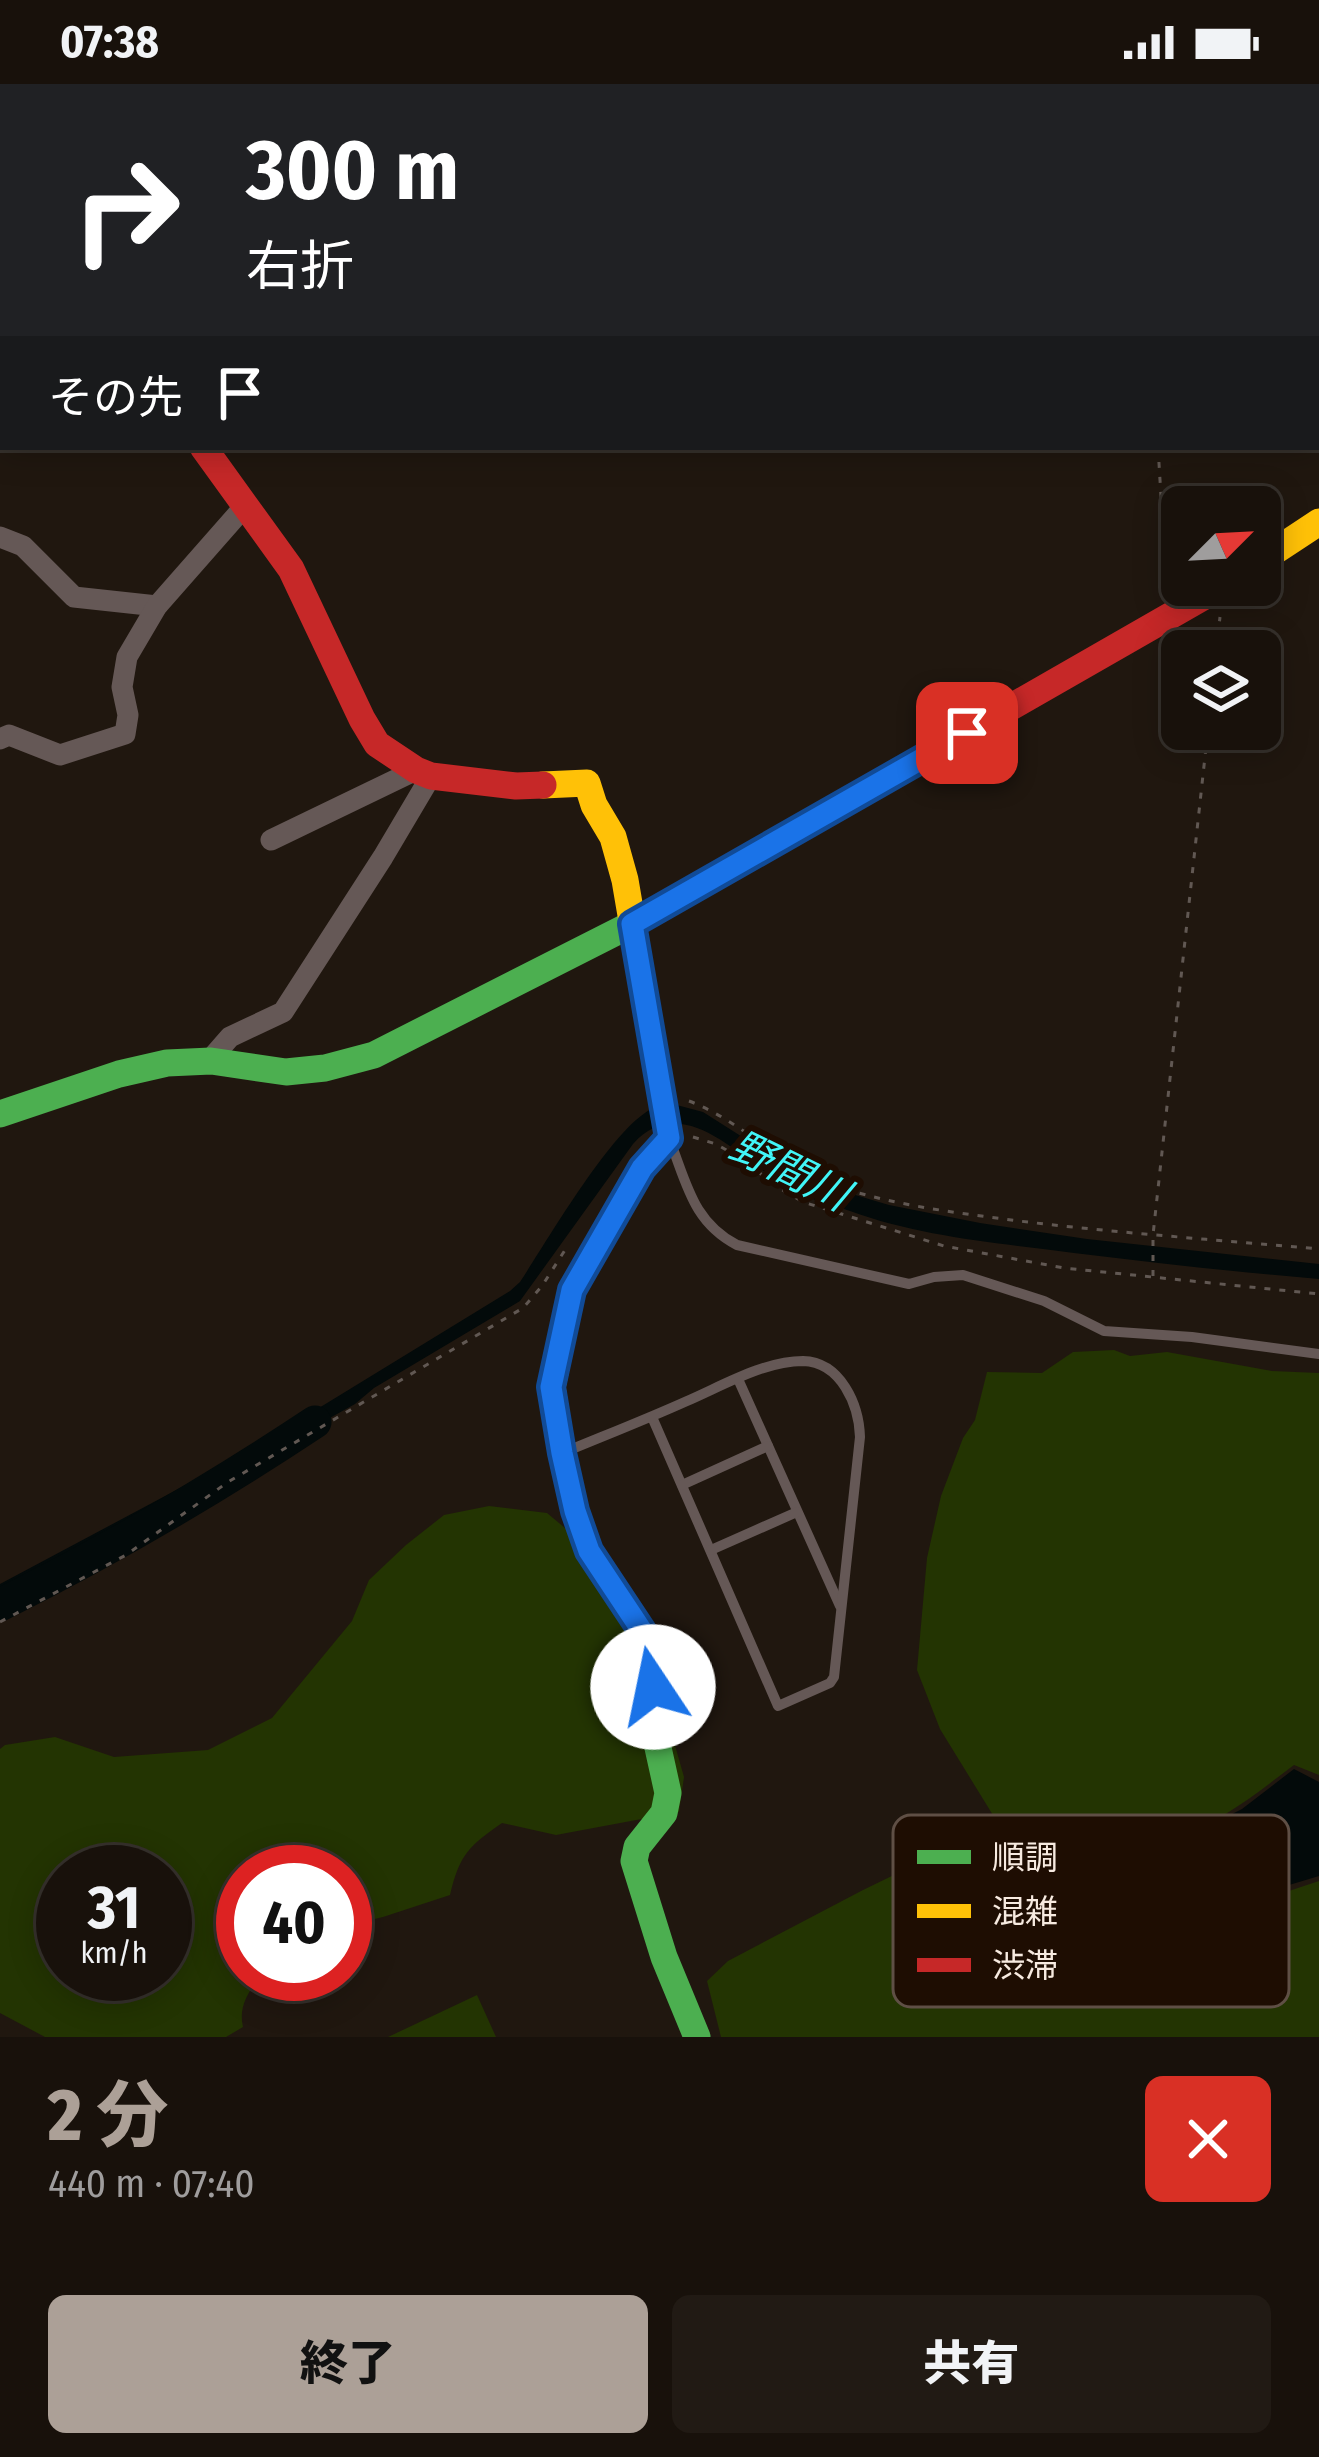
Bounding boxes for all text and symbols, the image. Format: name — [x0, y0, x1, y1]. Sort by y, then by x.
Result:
text: 07:38 — [60, 15, 159, 69]
text: 300 m — [246, 120, 459, 221]
icon: right — [48, 132, 204, 288]
text: 右折 — [246, 235, 354, 299]
icon: arrive — [207, 360, 273, 426]
text: その先 — [48, 371, 183, 425]
north arrow — [1161, 486, 1281, 606]
map controls — [1161, 486, 1281, 750]
button: layers — [1161, 630, 1281, 750]
pin — [916, 682, 1018, 784]
icon: arrive — [934, 700, 1000, 766]
water label: 野間川 — [722, 1121, 861, 1223]
position arrow — [590, 1624, 716, 1750]
legend — [893, 1815, 1289, 2007]
text: 順調 — [992, 1838, 1058, 1878]
speed limit sign: 40 — [216, 1845, 372, 2001]
text: 31 — [88, 1872, 140, 1944]
text: 混雑 — [992, 1892, 1058, 1932]
text: km/h — [81, 1935, 147, 1971]
text: 渋滞 — [992, 1946, 1058, 1986]
text: 2 分 — [48, 2073, 168, 2159]
button: close — [1145, 2076, 1271, 2202]
text: 440 m · 07:40 — [48, 2161, 255, 2207]
button: 終了 — [48, 2295, 648, 2433]
button: 共有 — [672, 2295, 1271, 2433]

